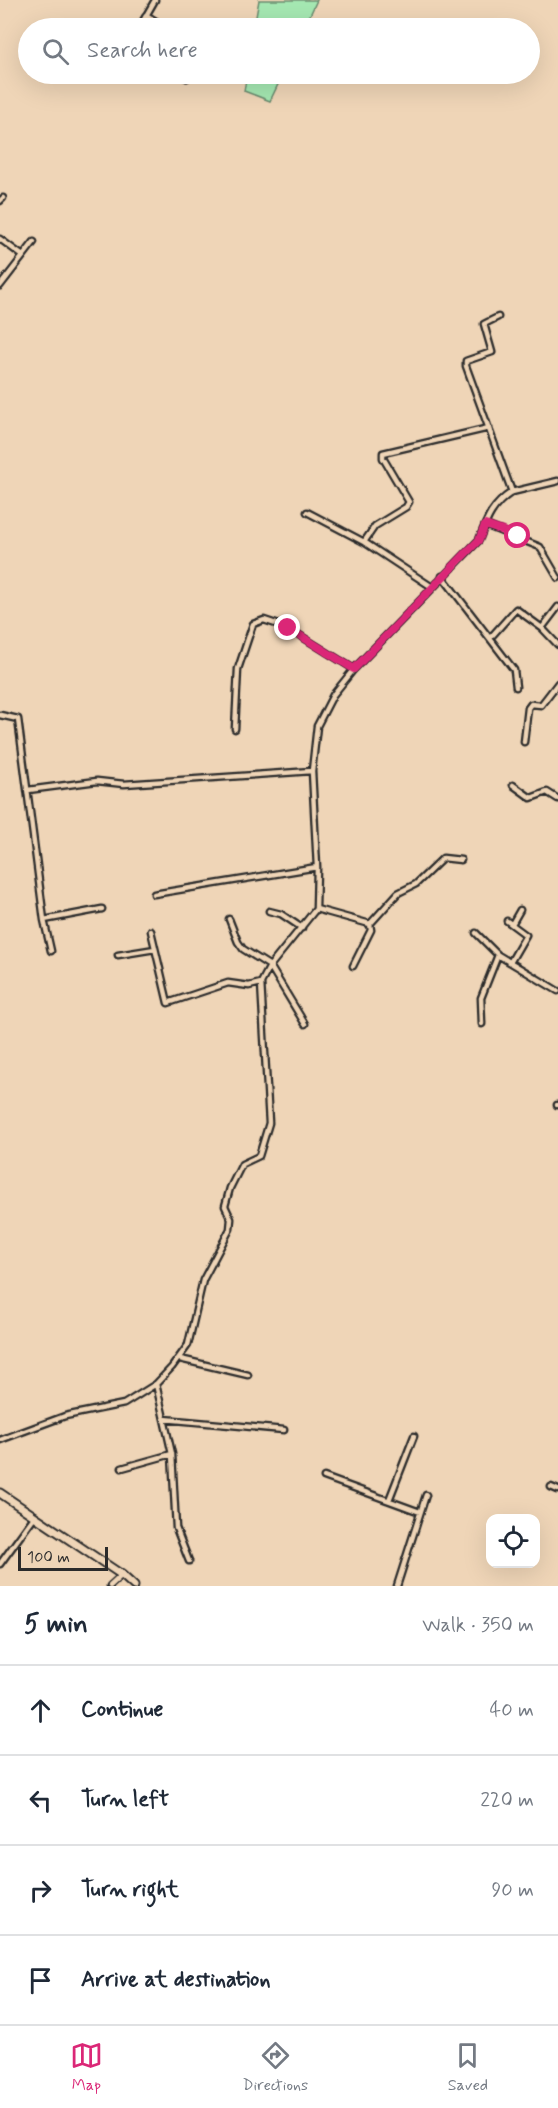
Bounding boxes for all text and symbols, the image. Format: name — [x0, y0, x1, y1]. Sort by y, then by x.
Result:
search box — [18, 18, 540, 84]
icon: search — [39, 35, 72, 68]
text: Search here — [87, 37, 198, 65]
route start — [504, 522, 530, 548]
route end — [274, 614, 300, 640]
map controls — [486, 1514, 540, 1568]
button: locate — [486, 1514, 540, 1568]
scale bar — [18, 1544, 108, 1572]
text: 100 m — [27, 1547, 70, 1568]
text: 5 min — [24, 1608, 88, 1642]
text: Walk · 350 m — [422, 1612, 534, 1639]
icon: ahead — [24, 1694, 57, 1727]
text: Continue — [81, 1696, 163, 1724]
text: 40 m — [490, 1697, 534, 1724]
icon: left — [24, 1784, 57, 1817]
text: Turn left — [81, 1786, 169, 1814]
text: 220 m — [480, 1787, 534, 1814]
icon: right — [24, 1874, 57, 1907]
text: Turn right — [81, 1876, 179, 1904]
text: 90 m — [491, 1877, 534, 1904]
icon: arrive — [24, 1964, 57, 1997]
text: Arrive at destination — [81, 1966, 271, 1994]
tab: Map — [70, 2039, 103, 2096]
tab: Directions — [242, 2039, 308, 2096]
tab: Saved — [448, 2039, 488, 2096]

